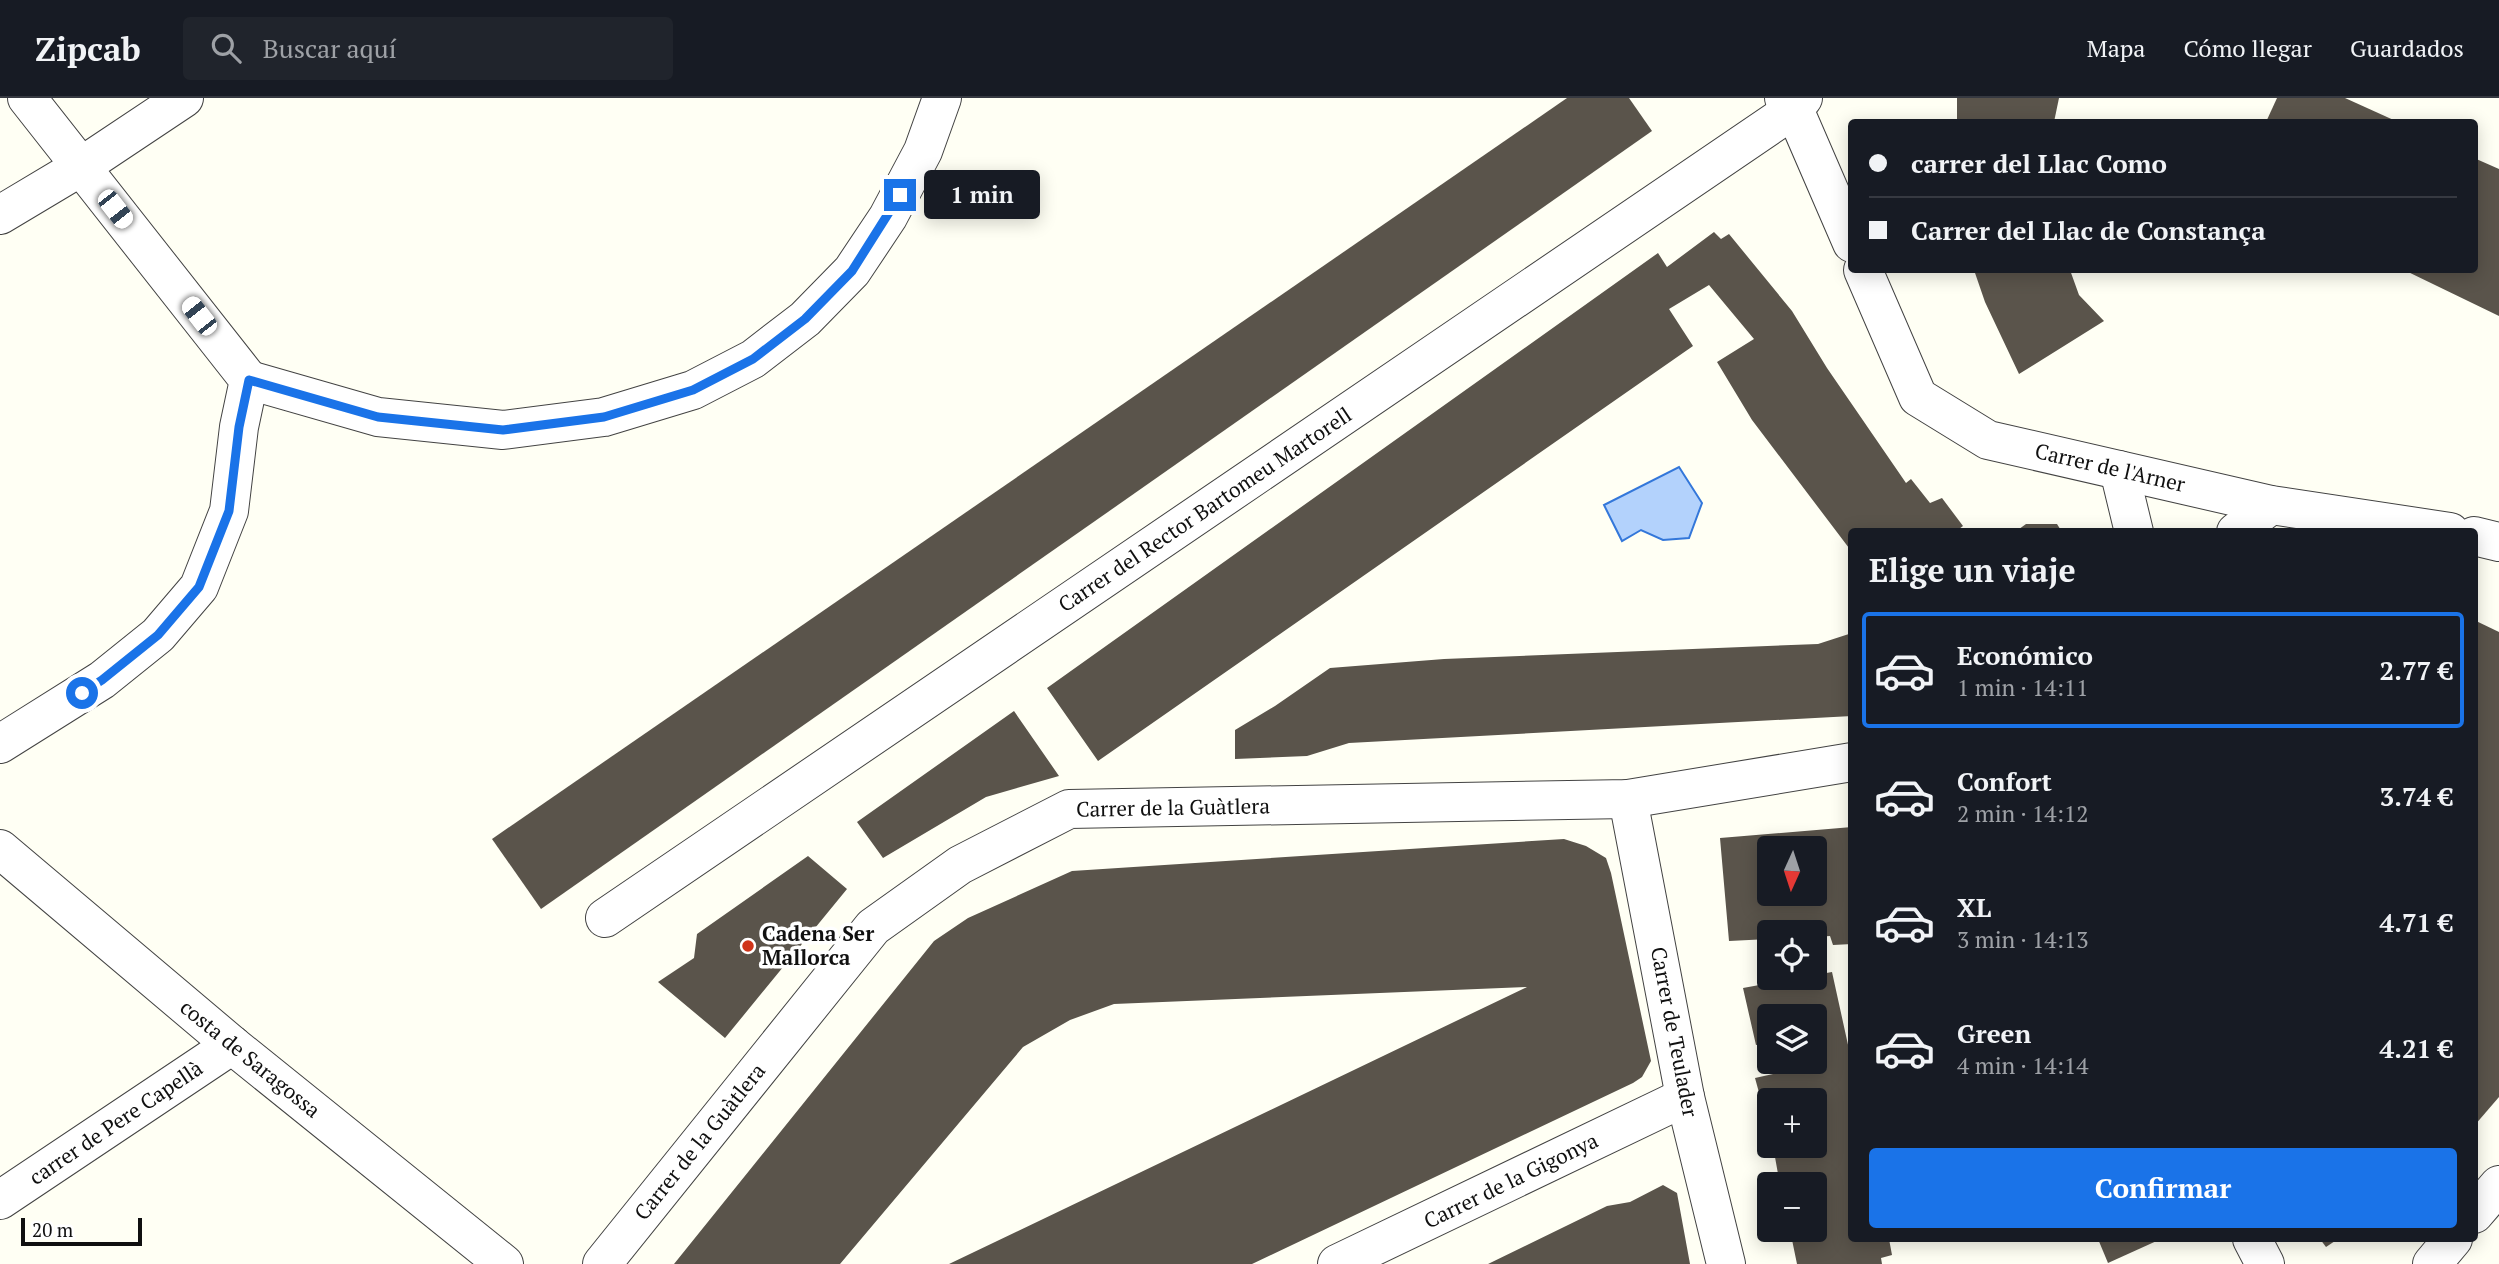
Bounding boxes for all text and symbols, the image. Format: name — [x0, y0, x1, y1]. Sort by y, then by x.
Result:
search box — [183, 17, 673, 80]
text: Zipcab — [35, 27, 141, 70]
icon: search — [207, 29, 245, 67]
text: Buscar aquí — [263, 31, 397, 65]
text: Mapa — [2087, 32, 2145, 64]
text: Cómo llegar — [2183, 32, 2312, 64]
text: Guardados — [2350, 32, 2464, 64]
text: carrer del Llac Como — [1911, 146, 2167, 180]
callout: 1 min — [925, 170, 1040, 220]
route end — [884, 179, 916, 211]
text: 1 min — [951, 179, 1013, 210]
car — [94, 186, 137, 232]
text: Carrer del Llac de Constança — [1911, 213, 2266, 247]
car — [178, 293, 221, 339]
street label: Carrer del Rector Bartomeu Martorell — [1052, 400, 1356, 618]
street label: Carrer de l'Arner — [2032, 436, 2188, 498]
text: Elige un viaje — [1869, 549, 2076, 591]
text: Económico — [1957, 638, 2093, 672]
icon: car — [1873, 639, 1936, 702]
text: 2.77 € — [2380, 653, 2453, 687]
text: 1 min · 14:11 — [1957, 672, 2089, 703]
route start — [66, 677, 98, 709]
text: Confort — [1957, 764, 2052, 798]
icon: car — [1873, 765, 1936, 828]
text: 3.74 € — [2380, 779, 2453, 813]
street label: Carrer de la Guàtlera — [1076, 791, 1270, 823]
text: 2 min · 14:12 — [1957, 798, 2089, 829]
north arrow — [1757, 836, 1827, 906]
map controls — [1757, 836, 1827, 1242]
text: XL — [1957, 890, 1991, 924]
icon: car — [1873, 891, 1936, 954]
text: 4.71 € — [2380, 905, 2453, 939]
place label: Cadena Ser Mallorca — [762, 919, 874, 971]
button: locate — [1757, 920, 1827, 990]
text: 3 min · 14:13 — [1957, 924, 2089, 955]
marker: Cadena Ser Mallorca — [740, 938, 756, 954]
street label: Carrer de Teulader — [1645, 944, 1705, 1119]
street label: costa de Saragossa — [175, 993, 327, 1124]
button: layers — [1757, 1004, 1827, 1074]
text: Green — [1957, 1016, 2031, 1050]
icon: car — [1873, 1017, 1936, 1080]
text: 4.21 € — [2380, 1031, 2453, 1065]
text: 4 min · 14:14 — [1957, 1050, 2089, 1081]
street label: carrer de Pere Capellà — [23, 1053, 208, 1191]
street label: Carrer de la Guàtlera — [627, 1057, 771, 1225]
button: + — [1757, 1088, 1827, 1158]
street label: Carrer de la Gigonya — [1419, 1126, 1603, 1234]
button: Confirmar — [1869, 1148, 2457, 1228]
button: − — [1757, 1172, 1827, 1242]
scale bar — [21, 1215, 142, 1247]
text: 20 m — [32, 1217, 73, 1242]

